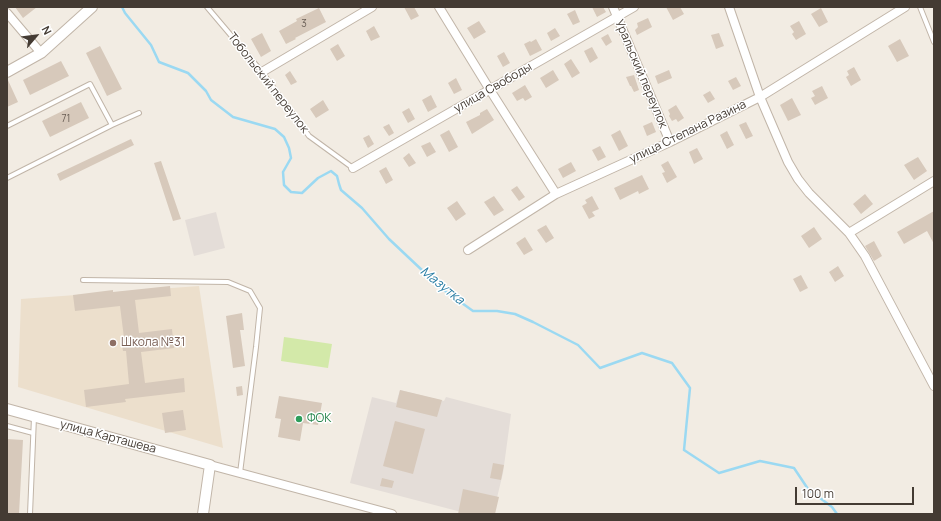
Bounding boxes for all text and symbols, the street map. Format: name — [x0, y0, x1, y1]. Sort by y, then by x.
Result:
north arrow — [16, 16, 56, 56]
house number: 3 — [301, 18, 307, 30]
street label: Уральский переулок — [612, 18, 670, 130]
text: N — [39, 23, 56, 37]
street label: Тобольский переулок — [224, 30, 312, 136]
street label: улица Свободы — [451, 60, 535, 116]
street label: улица Степана Разина — [627, 97, 749, 167]
house number: 71 — [62, 113, 70, 125]
water label: Мазутка — [417, 264, 467, 308]
place label: Школа №31 — [121, 336, 185, 350]
marker: Школа №31 — [108, 338, 118, 348]
place label: ФОК — [307, 412, 331, 426]
marker: ФОК — [294, 414, 304, 424]
street label: улица Карташева — [58, 417, 158, 457]
scale bar — [797, 479, 916, 505]
text: 100 m — [802, 485, 834, 502]

